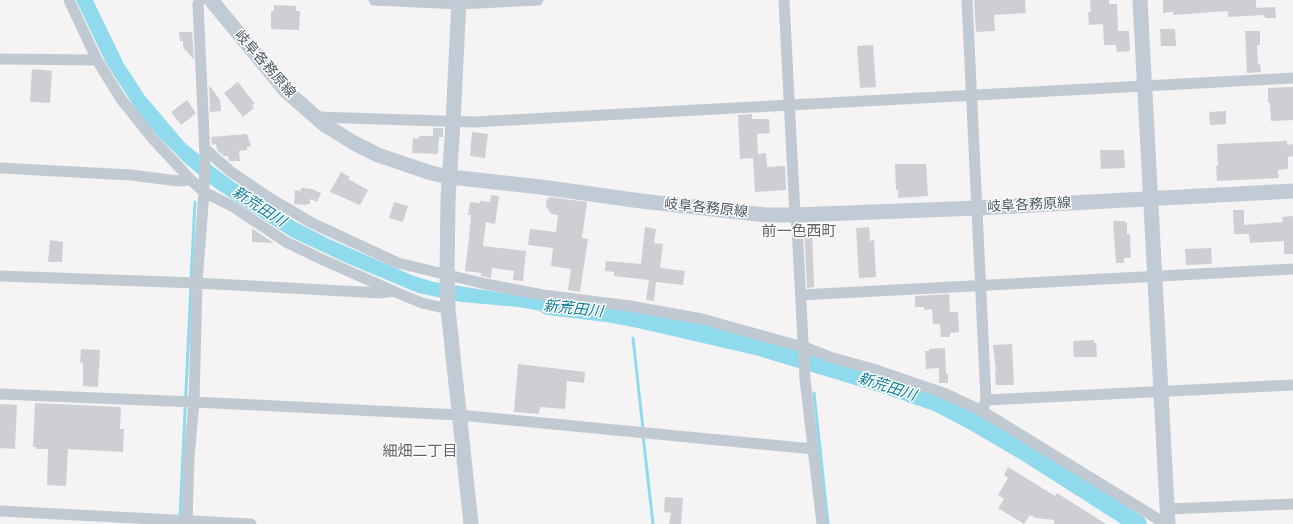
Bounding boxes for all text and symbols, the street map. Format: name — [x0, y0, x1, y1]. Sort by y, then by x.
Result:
street label: 岐阜各務原線 — [231, 27, 299, 101]
water label: 新荒田川 — [229, 183, 289, 231]
street label: 岐阜各務原線 — [987, 194, 1071, 216]
street label: 岐阜各務原線 — [663, 195, 749, 221]
district label: 前一色西町 — [762, 223, 836, 241]
water label: 新荒田川 — [542, 297, 604, 321]
water label: 新荒田川 — [856, 369, 918, 405]
district label: 細畑二丁目 — [383, 443, 457, 461]

